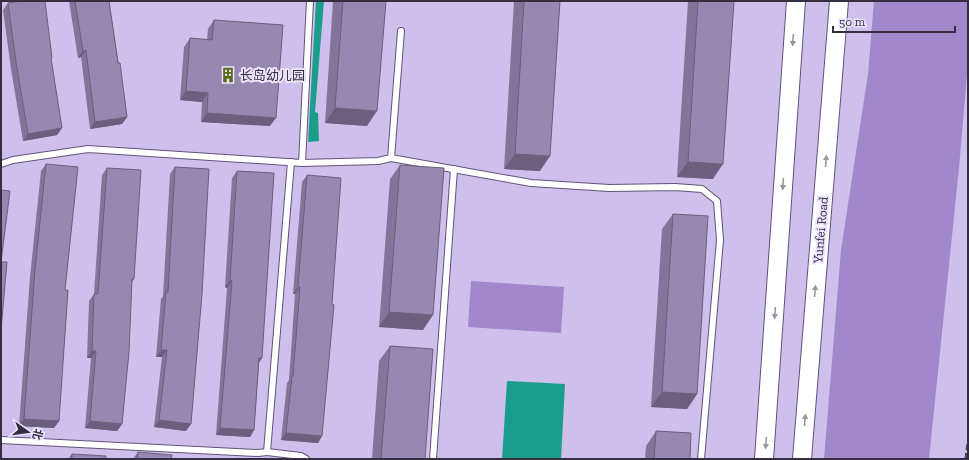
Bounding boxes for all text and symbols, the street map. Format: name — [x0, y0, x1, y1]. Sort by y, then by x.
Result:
scale bar — [833, 8, 955, 34]
text: 50 m — [839, 15, 866, 29]
one-way arrow — [790, 34, 797, 46]
building icon: 长岛幼儿园 — [219, 66, 237, 84]
place label: 长岛幼儿园 — [240, 68, 305, 83]
one-way arrow — [822, 155, 829, 167]
one-way arrow — [780, 178, 787, 190]
street label: Yunfei Road — [810, 196, 831, 265]
one-way arrow — [812, 285, 819, 297]
one-way arrow — [771, 307, 778, 319]
north arrow — [8, 412, 48, 452]
one-way arrow — [801, 414, 808, 426]
text: 北 — [30, 427, 45, 441]
one-way arrow — [762, 437, 769, 449]

